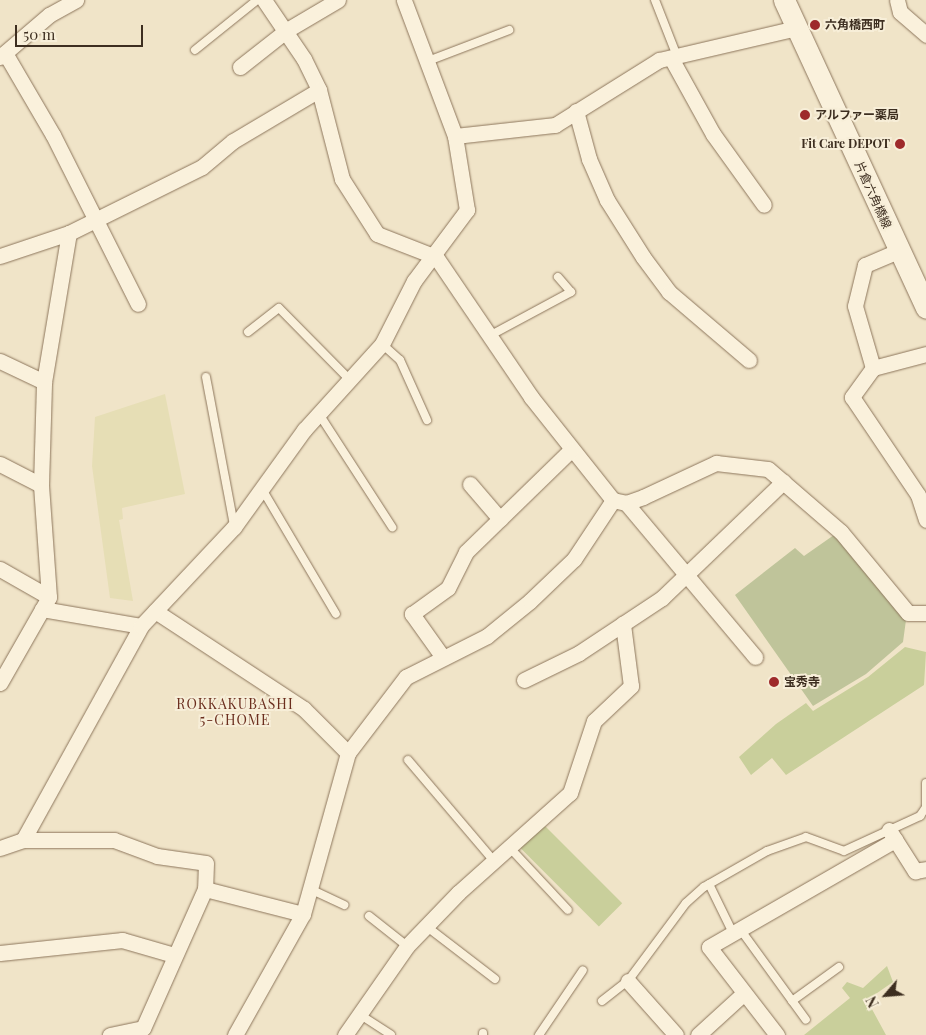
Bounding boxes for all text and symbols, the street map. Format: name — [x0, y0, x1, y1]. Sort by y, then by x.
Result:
scale bar — [18, 15, 145, 47]
place label: 六角橋西町 — [825, 18, 885, 32]
marker: 六角橋西町 — [809, 19, 821, 31]
text: 50 m — [23, 24, 55, 44]
place label: アルファー薬局 — [815, 108, 899, 122]
marker: アルファー薬局 — [799, 109, 811, 121]
place label: Fit Care DEPOT — [801, 137, 890, 151]
marker: Fit Care DEPOT — [894, 138, 906, 150]
street label: 片倉六角橋線 — [852, 159, 894, 231]
place label: 宝秀寺 — [784, 675, 820, 689]
marker: 宝秀寺 — [768, 676, 780, 688]
district label: ROKKAKUBASHI 5-CHOME — [175, 696, 295, 729]
north arrow — [861, 970, 911, 1020]
text: N — [861, 993, 883, 1011]

